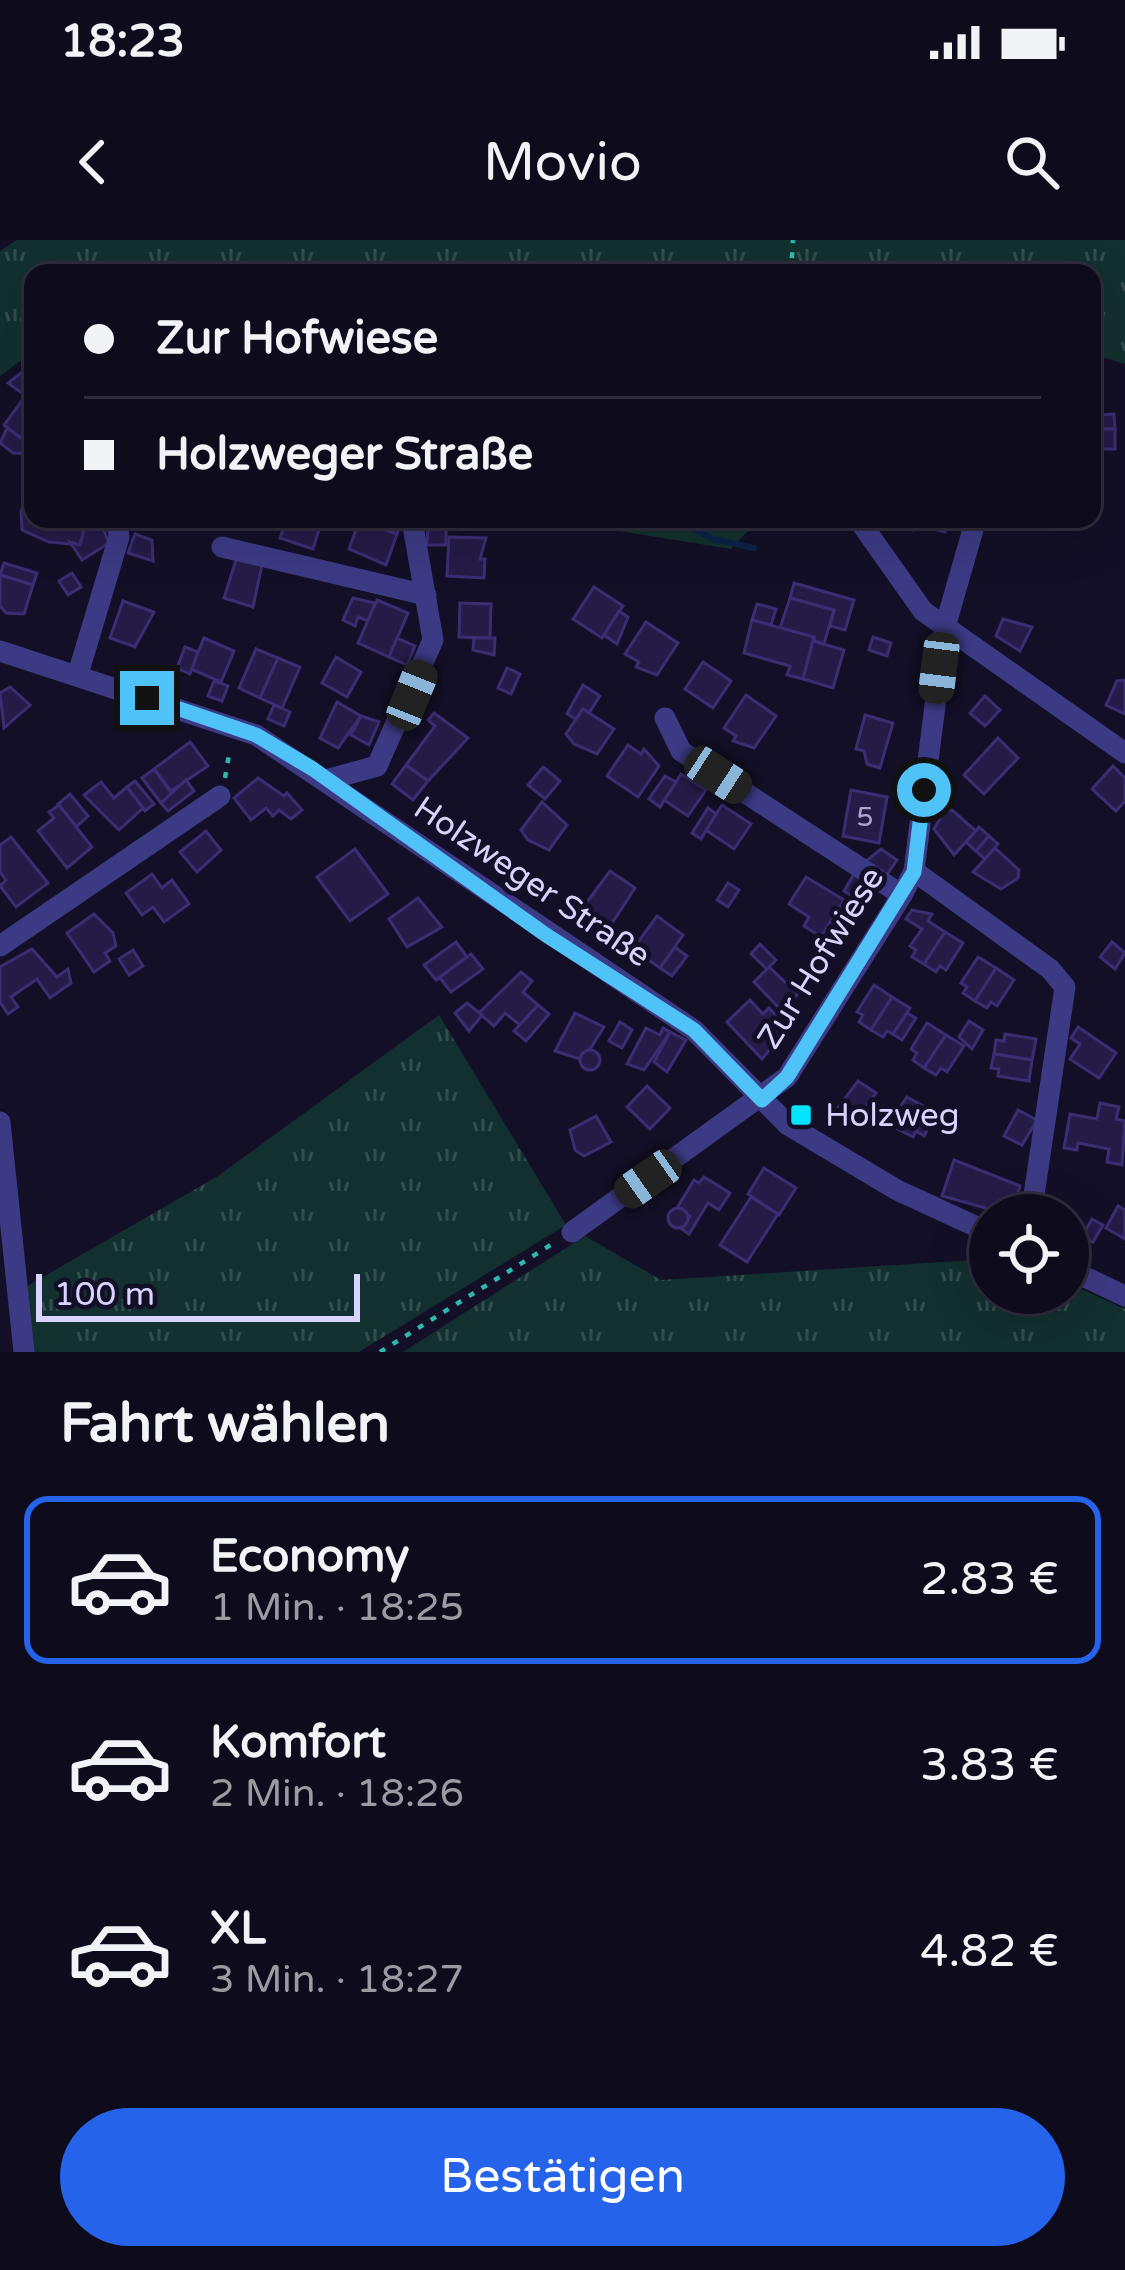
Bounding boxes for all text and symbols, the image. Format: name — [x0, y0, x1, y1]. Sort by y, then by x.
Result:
text: 18:23 — [60, 15, 185, 69]
icon: back — [60, 129, 126, 195]
icon: search — [999, 129, 1065, 195]
text: Movio — [483, 130, 642, 195]
text: Zur Hofwiese — [156, 312, 438, 366]
text: Holzweger Straße — [156, 428, 533, 482]
car — [917, 630, 961, 706]
car — [382, 655, 442, 735]
route end — [120, 671, 174, 725]
car — [678, 740, 758, 810]
route start — [897, 763, 951, 817]
street label: Holzweger Straße — [406, 788, 658, 976]
house number: 5 — [857, 801, 873, 834]
street label: Zur Hofwiese — [750, 860, 892, 1056]
place label: Holzweg — [825, 1096, 960, 1135]
marker: Holzweg — [788, 1102, 814, 1128]
car — [608, 1144, 688, 1214]
map controls — [969, 1194, 1089, 1314]
button: locate — [969, 1194, 1089, 1314]
scale bar — [36, 1268, 360, 1321]
text: 100 m — [54, 1275, 155, 1314]
text: Fahrt wählen — [60, 1391, 390, 1456]
icon: car — [66, 1526, 174, 1634]
text: Economy — [210, 1530, 409, 1584]
text: 2.83 € — [920, 1553, 1059, 1607]
text: 1 Min. · 18:25 — [210, 1584, 464, 1631]
icon: car — [66, 1712, 174, 1820]
text: Komfort — [210, 1716, 386, 1770]
text: 3.83 € — [920, 1739, 1059, 1793]
text: 2 Min. · 18:26 — [210, 1770, 464, 1817]
icon: car — [66, 1898, 174, 2006]
text: XL — [210, 1902, 266, 1956]
text: 4.82 € — [920, 1925, 1059, 1979]
text: 3 Min. · 18:27 — [210, 1956, 464, 2003]
button: Bestätigen — [60, 2108, 1065, 2246]

